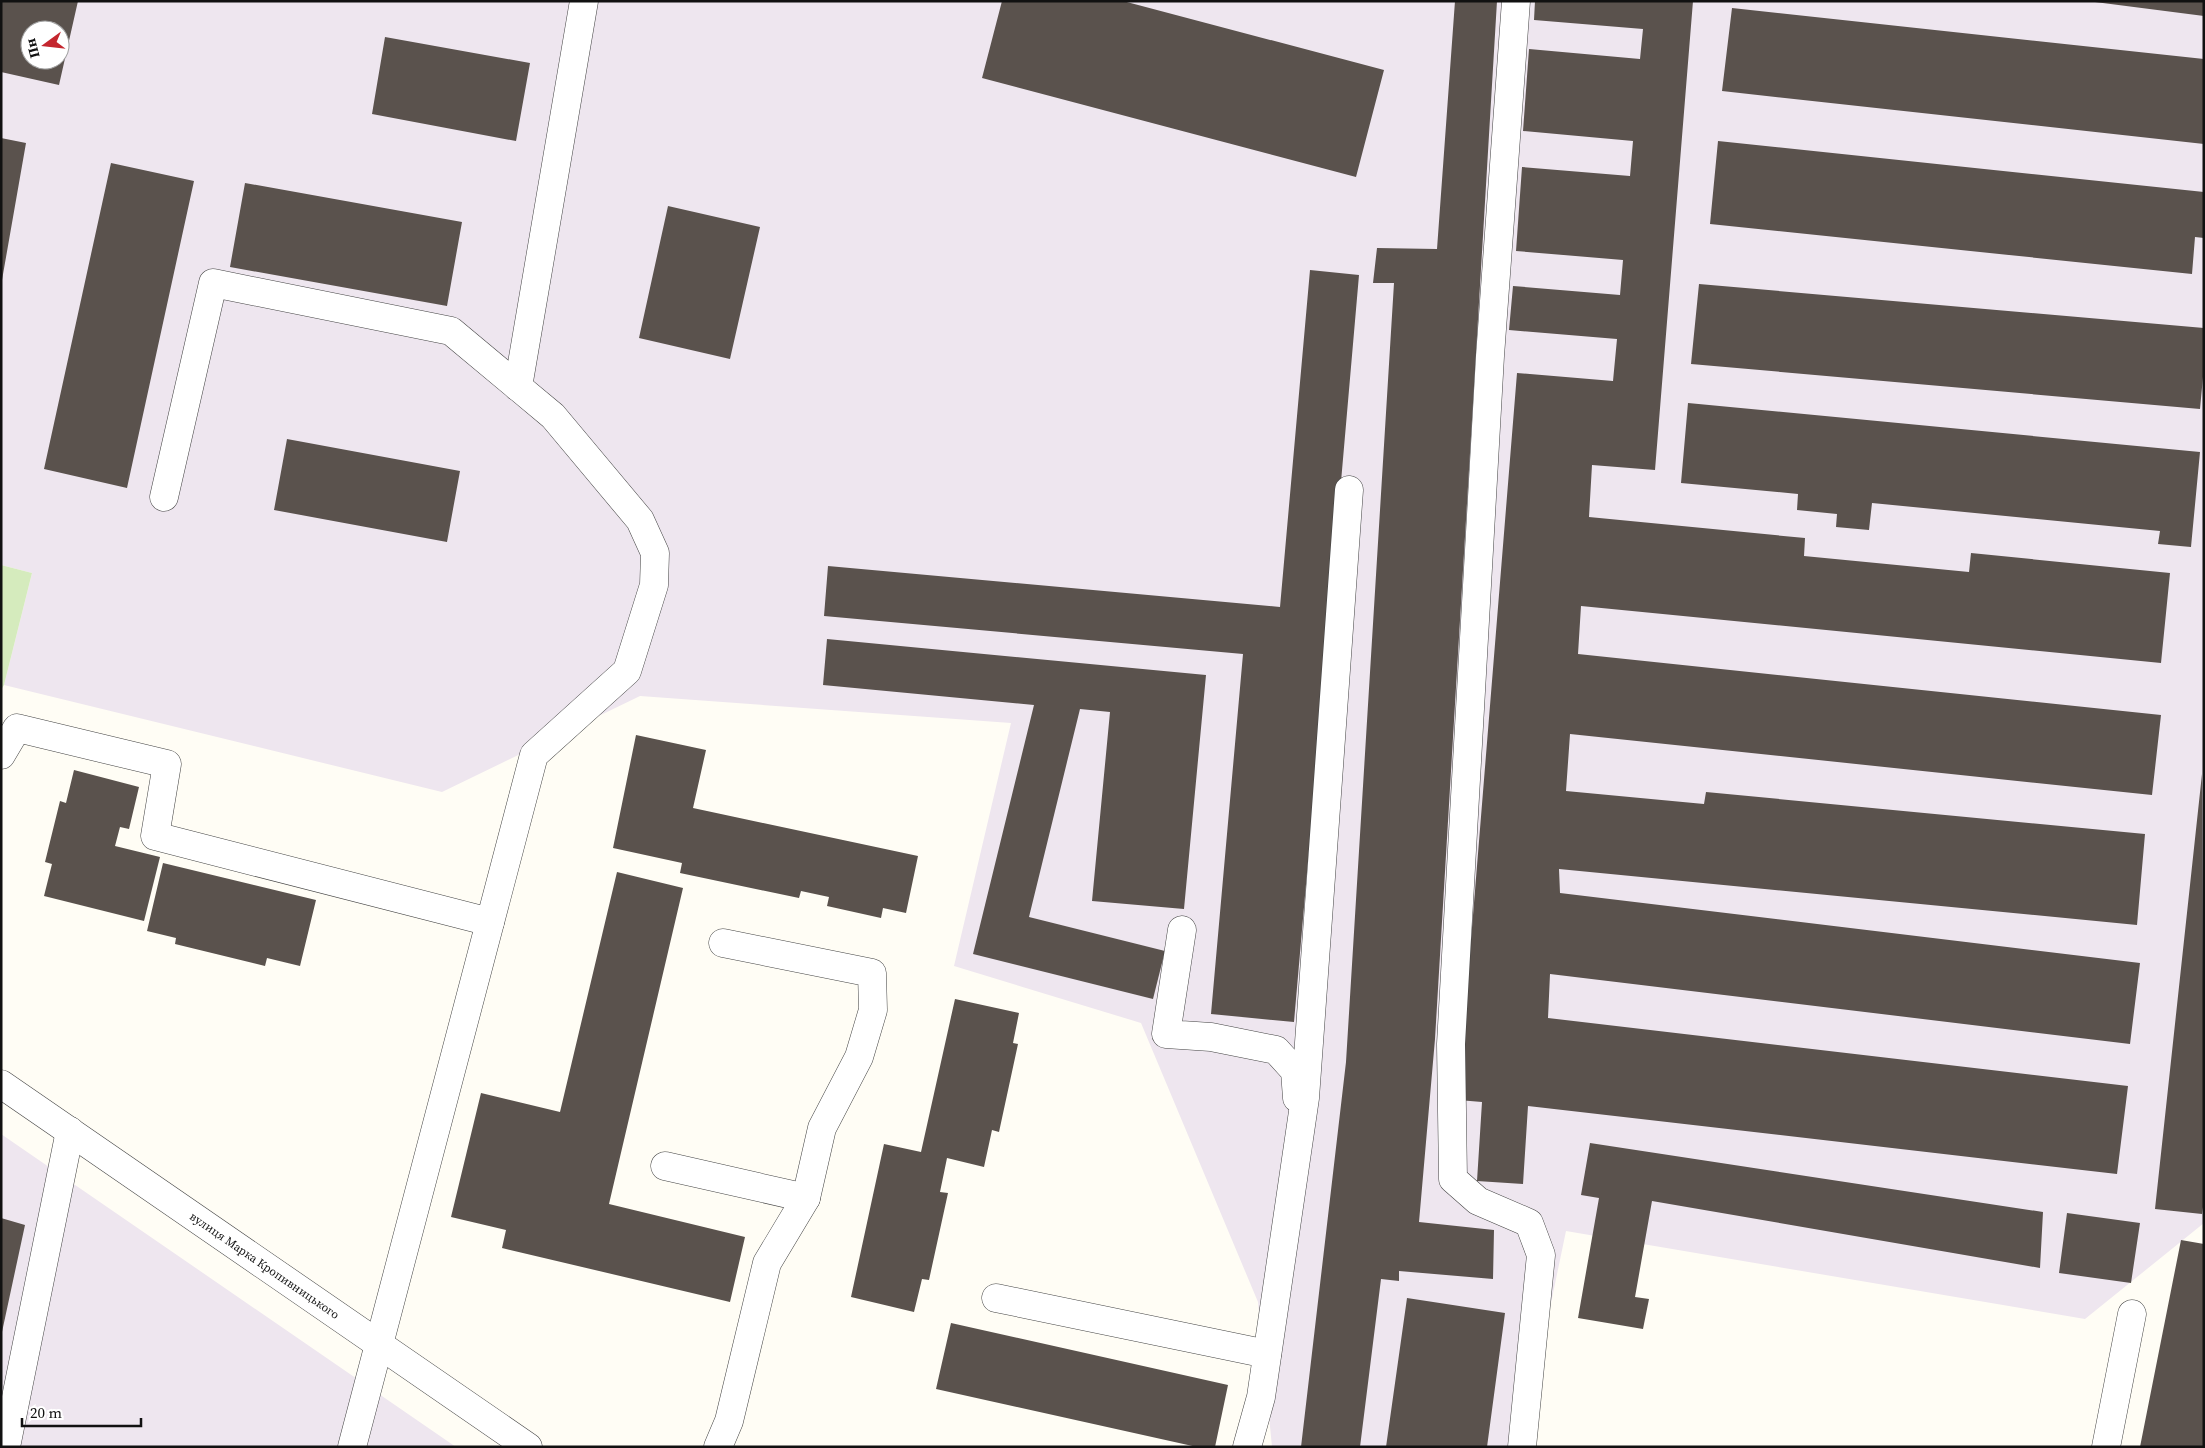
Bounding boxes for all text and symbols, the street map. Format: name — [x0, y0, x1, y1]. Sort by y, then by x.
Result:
north arrow — [20, 20, 70, 70]
text: Пн — [20, 36, 45, 60]
street label: вулиця Марка Кропивницького — [187, 1208, 343, 1323]
scale bar — [22, 1396, 141, 1428]
text: 20 m — [30, 1402, 62, 1423]

